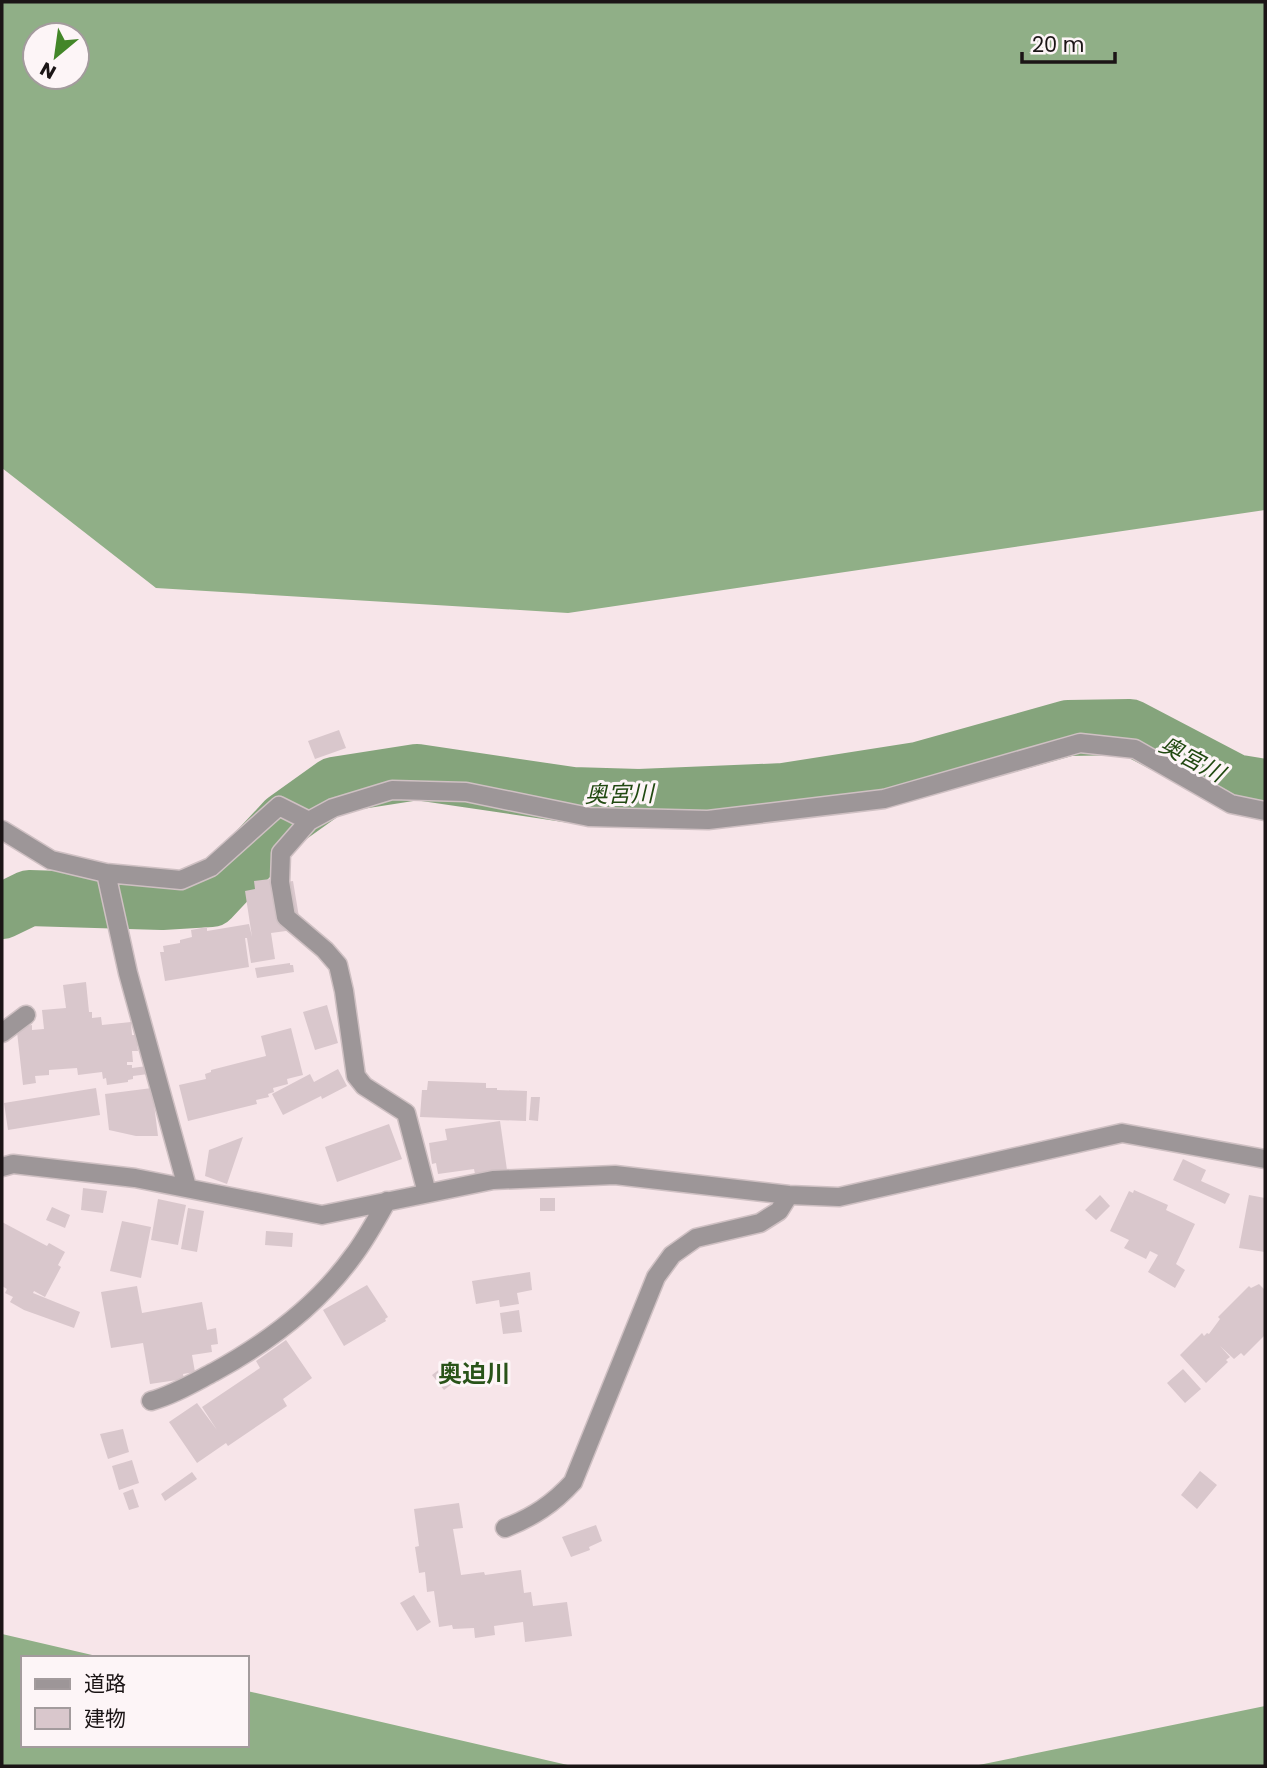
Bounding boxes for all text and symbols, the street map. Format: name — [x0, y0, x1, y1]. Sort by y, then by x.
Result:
north arrow — [21, 21, 91, 91]
scale bar — [1022, 21, 1115, 65]
text: 20 m — [1032, 30, 1085, 59]
text: N — [35, 55, 61, 86]
water label: 奥宮川 — [1154, 729, 1233, 791]
water label: 奥宮川 — [584, 777, 657, 811]
district label: 奥迫川 — [438, 1357, 510, 1390]
legend — [21, 1656, 248, 1747]
text: 道路 — [84, 1669, 126, 1698]
text: 建物 — [84, 1704, 126, 1733]

